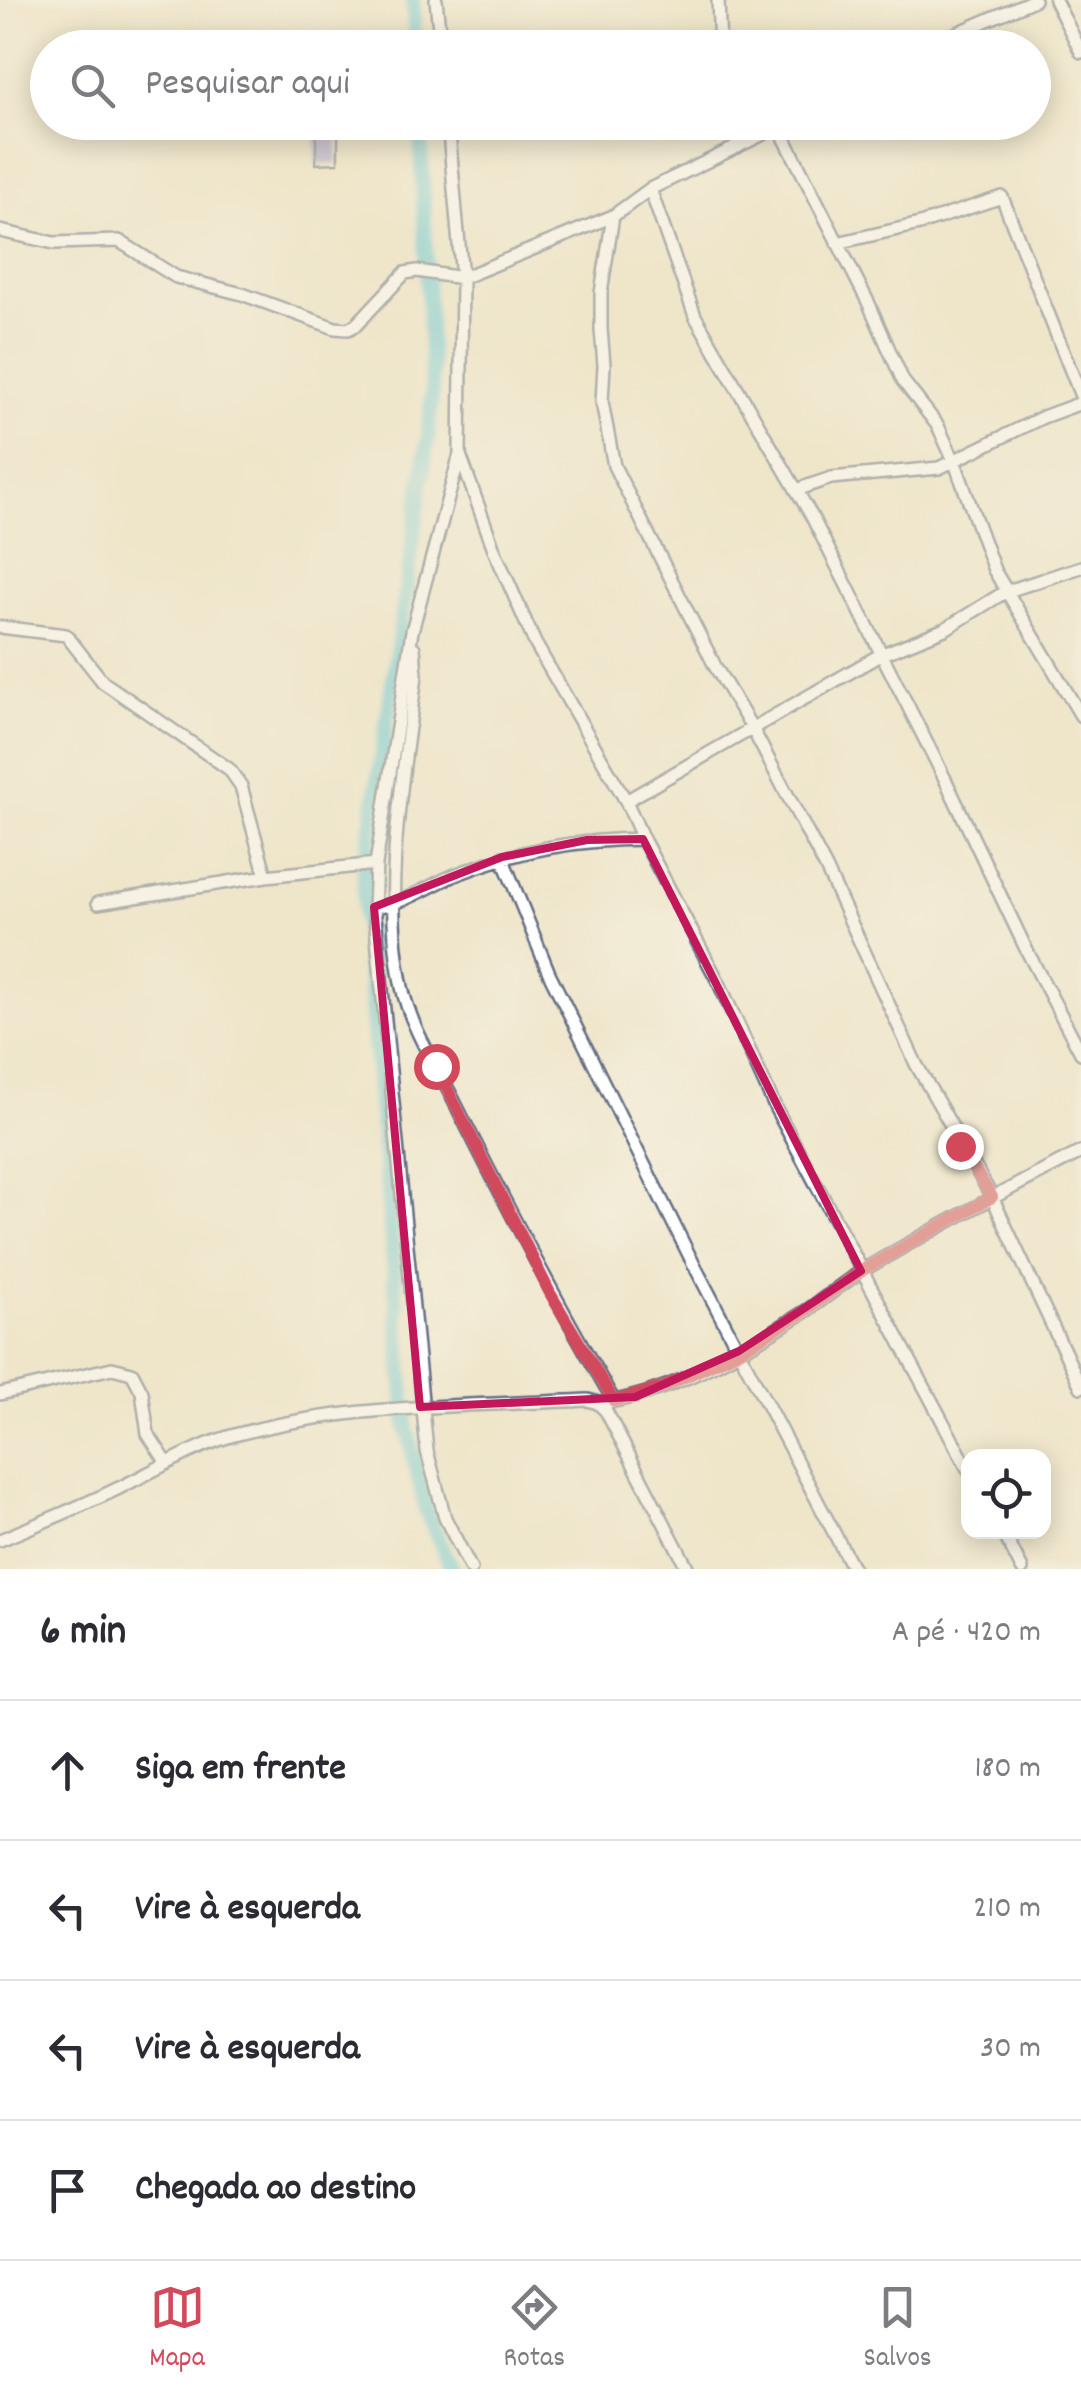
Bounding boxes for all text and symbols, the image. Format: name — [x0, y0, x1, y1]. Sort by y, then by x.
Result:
search box — [30, 30, 1051, 140]
icon: search — [65, 58, 120, 113]
text: Pesquisar aqui — [145, 58, 350, 113]
route start — [414, 1044, 460, 1090]
route end — [938, 1124, 984, 1170]
map controls — [961, 1449, 1051, 1539]
button: locate — [961, 1449, 1051, 1539]
text: 6 min — [40, 1604, 126, 1664]
text: A pé · 420 m — [892, 1611, 1041, 1657]
icon: ahead — [40, 1743, 95, 1798]
text: Siga em frente — [135, 1743, 346, 1798]
text: 180 m — [974, 1747, 1041, 1793]
icon: left — [40, 1883, 95, 1938]
text: Vire à esquerda — [135, 1883, 360, 1938]
text: 210 m — [973, 1887, 1041, 1933]
icon: left — [40, 2023, 95, 2078]
text: Vire à esquerda — [135, 2023, 360, 2078]
text: 30 m — [980, 2027, 1041, 2073]
icon: arrive — [40, 2163, 95, 2218]
text: Chegada ao destino — [135, 2163, 416, 2218]
tab: Mapa — [149, 2280, 205, 2380]
tab: Rotas — [504, 2280, 565, 2380]
tab: Salvos — [864, 2280, 932, 2380]

